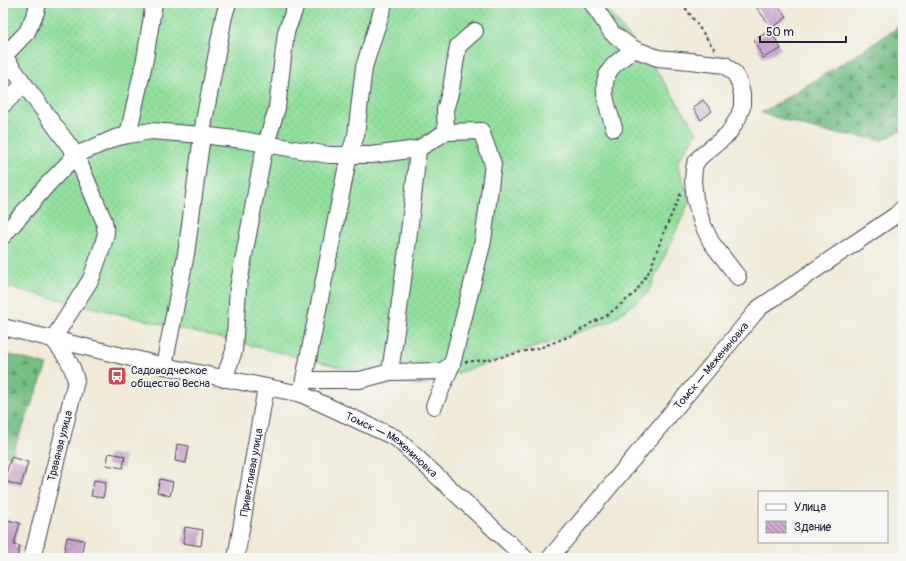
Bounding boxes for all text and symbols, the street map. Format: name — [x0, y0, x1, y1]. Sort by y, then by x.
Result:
scale bar — [760, 18, 846, 44]
text: 50 m — [766, 25, 794, 40]
street label: Томск — Межениновка — [671, 319, 751, 412]
place label: Садоводческое общество Весна — [131, 364, 210, 390]
bus stop icon: Садоводческое общество Весна — [106, 365, 128, 387]
street label: Травяная улица — [45, 409, 75, 483]
street label: Томск — Межениновка — [343, 409, 440, 480]
street label: Приветливая улица — [237, 427, 265, 517]
legend — [758, 491, 888, 543]
text: Улица — [794, 500, 826, 515]
text: Здание — [794, 520, 831, 535]

